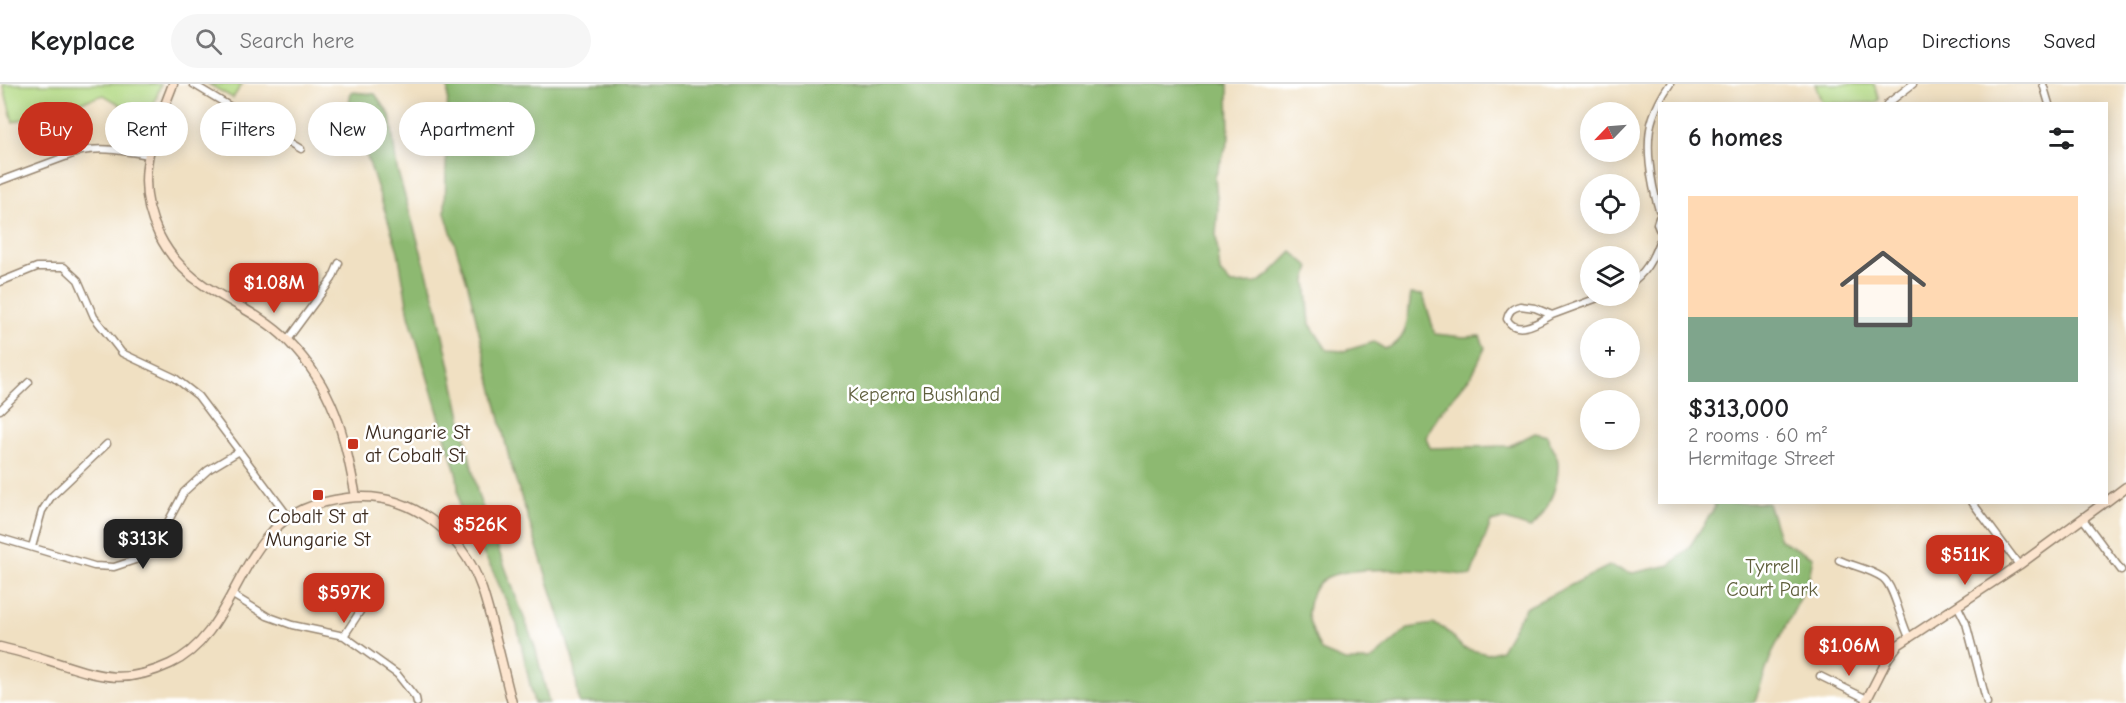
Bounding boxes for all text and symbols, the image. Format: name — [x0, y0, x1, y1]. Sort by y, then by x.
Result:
search box — [171, 14, 591, 68]
text: Keyplace — [30, 25, 135, 57]
icon: search — [192, 25, 225, 58]
text: Search here — [240, 28, 354, 54]
text: Map — [1849, 29, 1889, 53]
text: Directions — [1922, 29, 2011, 53]
text: Saved — [2044, 29, 2096, 53]
chip: Buy — [18, 102, 93, 156]
chip: Rent — [105, 102, 188, 156]
chip: Filters — [200, 102, 296, 156]
chip: New — [308, 102, 387, 156]
chip: Apartment — [399, 102, 535, 156]
north arrow — [1580, 102, 1640, 162]
map controls — [1580, 102, 1640, 450]
icon: filters — [2045, 122, 2078, 155]
text: 6 homes — [1688, 123, 1783, 153]
button: locate — [1580, 174, 1640, 234]
icon: home — [1829, 235, 1937, 343]
button: layers — [1580, 246, 1640, 306]
pin: $1.08M — [225, 263, 323, 314]
text: $1.08M — [243, 271, 305, 294]
button: + — [1580, 318, 1640, 378]
park label: Keperra Bushland — [848, 383, 1000, 406]
button: − — [1580, 390, 1640, 450]
text: $313,000 — [1688, 394, 1789, 424]
place label: Mungarie St at Cobalt St — [365, 421, 471, 467]
text: 2 rooms · 60 m² — [1688, 424, 1827, 447]
marker: Mungarie St at Cobalt St — [346, 437, 360, 451]
text: Hermitage Street — [1688, 447, 1834, 470]
marker: Cobalt St at Mungarie St — [311, 488, 325, 502]
place label: Cobalt St at Mungarie St — [266, 505, 372, 551]
pin: $526K — [438, 505, 522, 556]
text: $526K — [453, 513, 507, 536]
pin: $313K — [101, 519, 185, 570]
text: $313K — [118, 527, 168, 550]
pin: $511K — [1923, 535, 2007, 586]
text: $511K — [1940, 543, 1990, 566]
park label: Tyrrell Court Park — [1726, 555, 1818, 601]
pin: $597K — [302, 573, 386, 624]
text: $597K — [317, 581, 371, 604]
pin: $1.06M — [1800, 626, 1898, 677]
text: $1.06M — [1818, 634, 1880, 657]

